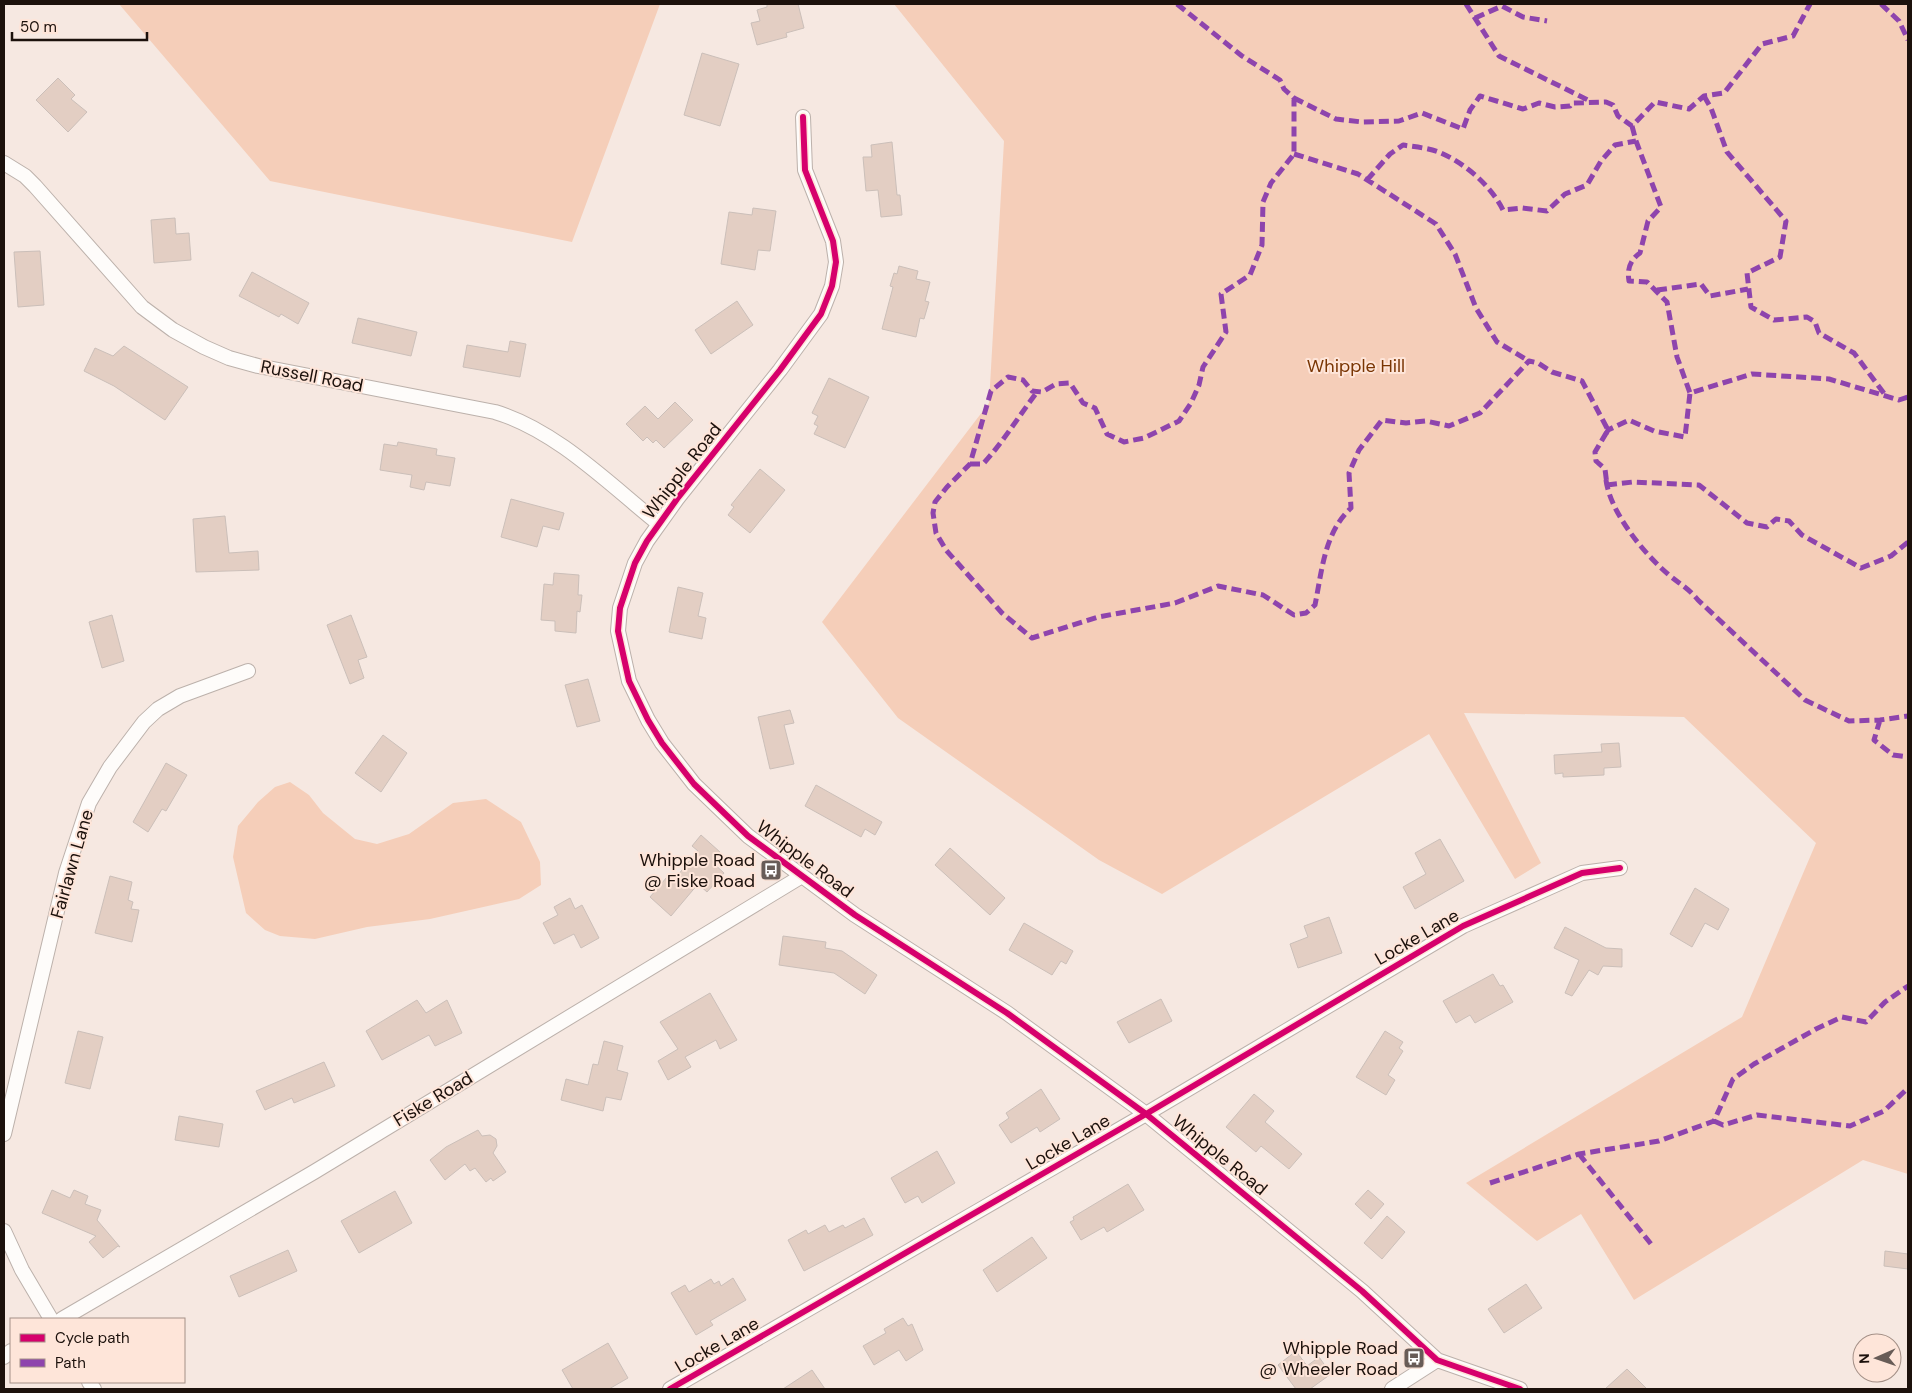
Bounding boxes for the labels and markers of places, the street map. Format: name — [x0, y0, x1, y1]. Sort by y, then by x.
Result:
place label: Whipple Road @ Fiske Road — [639, 848, 755, 893]
bus stop icon: Whipple Road @ Fiske Road — [759, 858, 783, 882]
place label: Whipple Road @ Wheeler Road — [1259, 1336, 1398, 1381]
bus stop icon: Whipple Road @ Wheeler Road — [1402, 1346, 1426, 1370]

